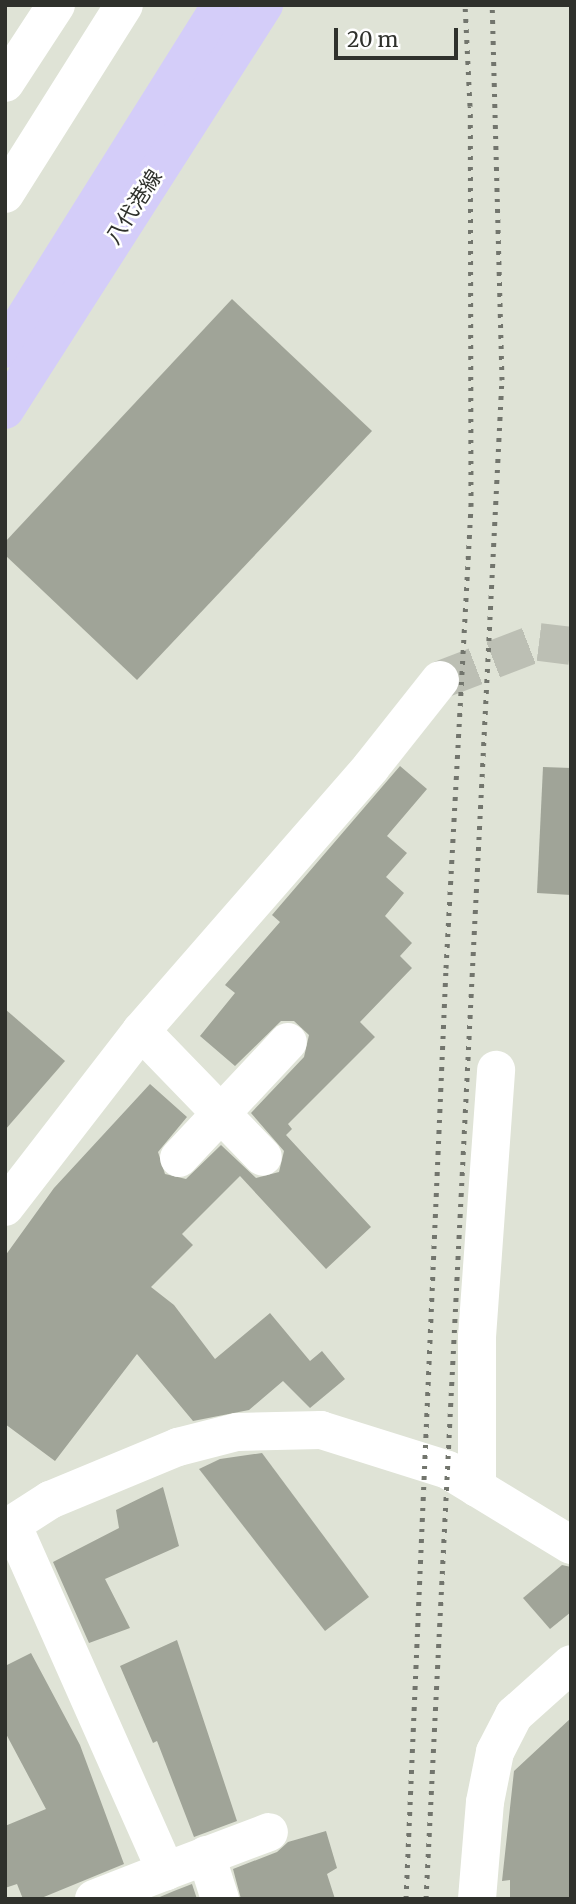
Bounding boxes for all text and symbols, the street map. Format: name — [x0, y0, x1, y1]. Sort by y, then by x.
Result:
scale bar — [338, 14, 462, 58]
text: 20 m — [347, 26, 398, 53]
street label: 八代港線 — [101, 165, 167, 249]

